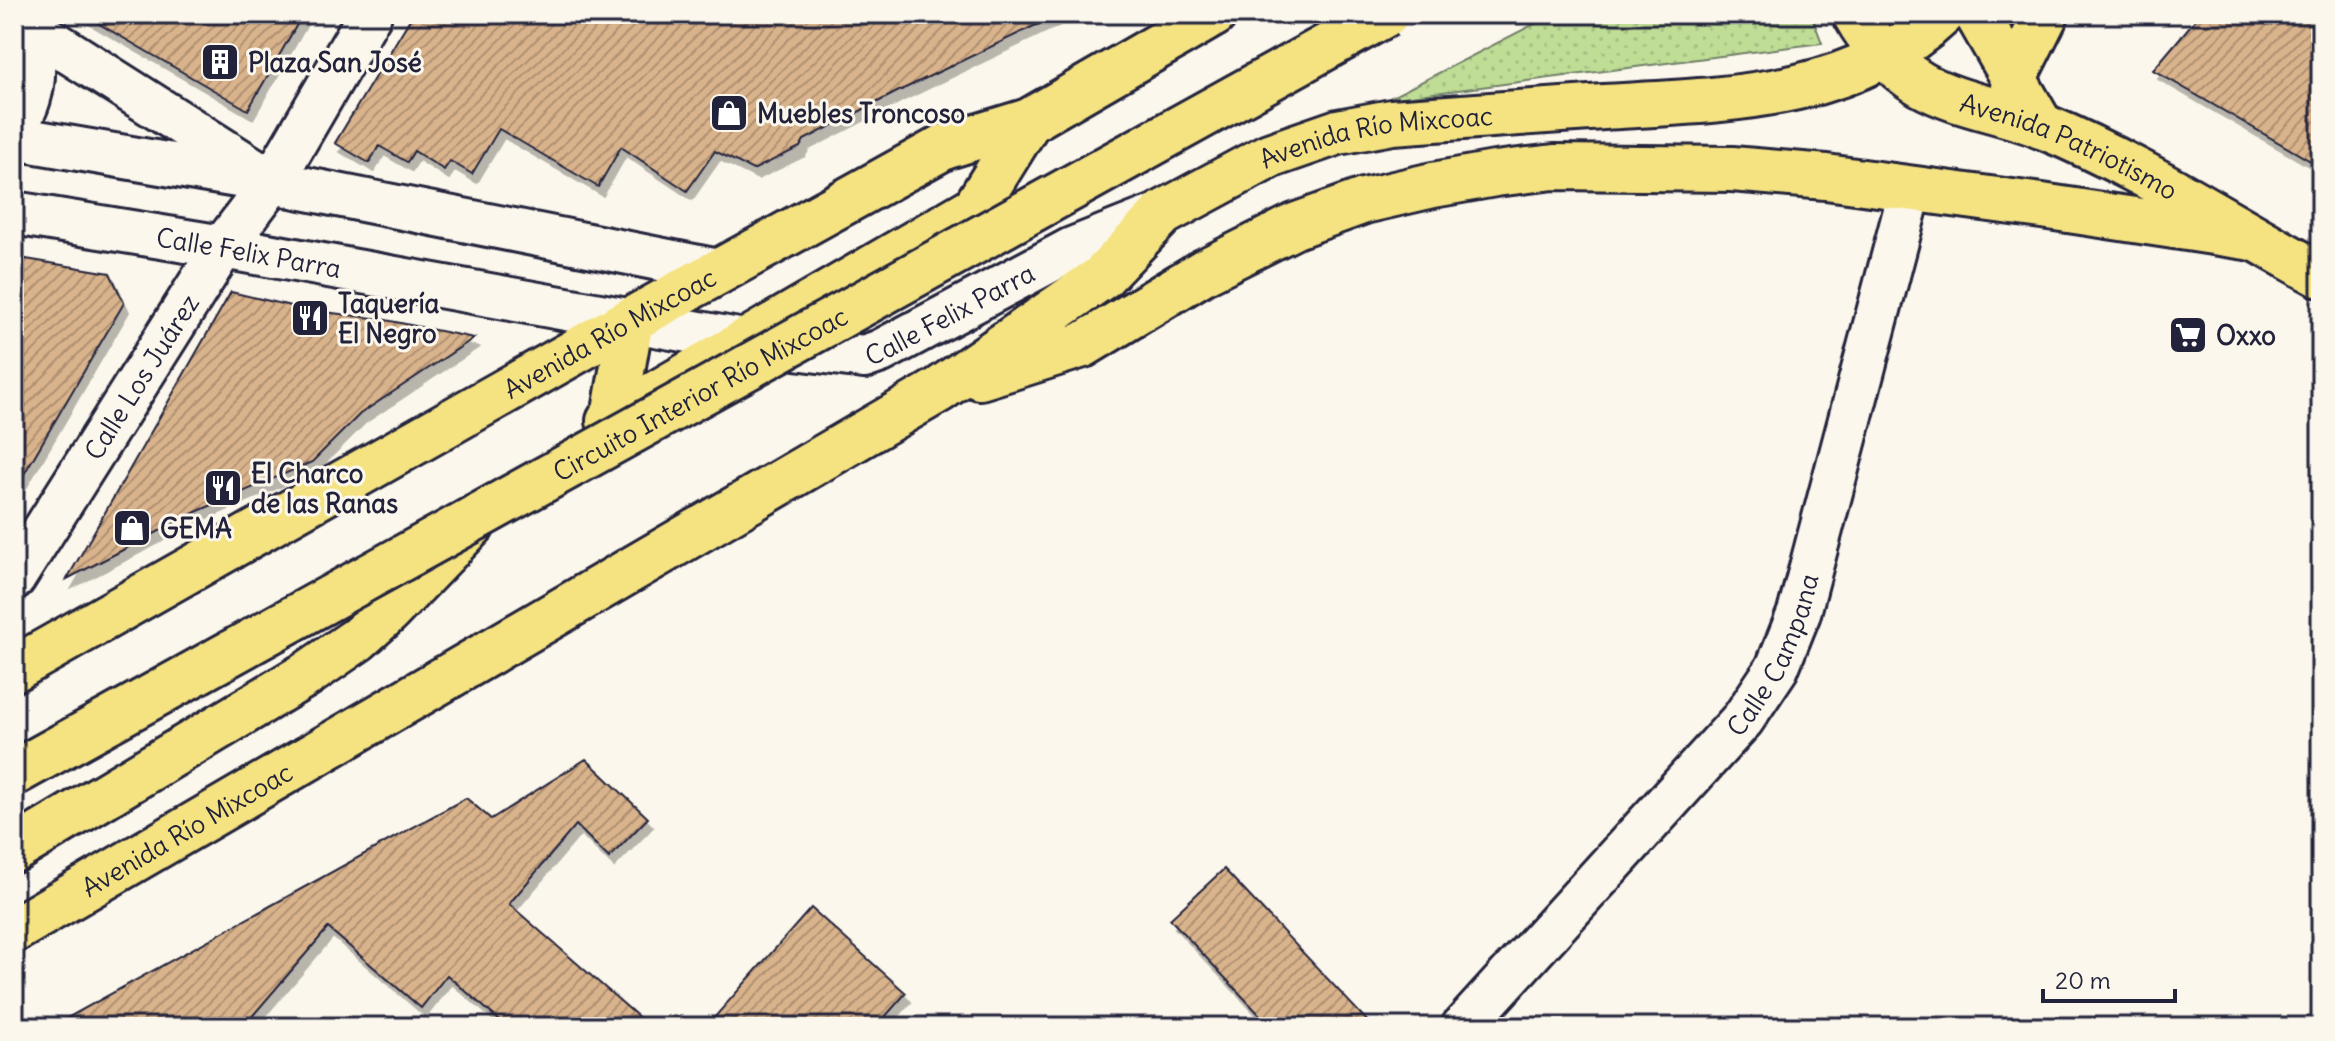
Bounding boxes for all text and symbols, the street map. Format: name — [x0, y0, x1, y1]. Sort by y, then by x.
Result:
building icon: Plaza San José — [199, 41, 241, 83]
place label: Plaza San José — [248, 46, 422, 79]
street label: Avenida Patriotismo — [1956, 85, 2184, 206]
shop icon: Muebles Troncoso — [708, 92, 750, 134]
place label: Muebles Troncoso — [757, 97, 965, 130]
street label: Avenida Río Mixcoac — [1253, 98, 1494, 175]
street label: Calle Felix Parra — [154, 220, 344, 285]
street label: Calle Felix Parra — [861, 256, 1040, 372]
street label: Avenida Río Mixcoac — [497, 260, 722, 405]
place label: Taquería El Negro — [338, 287, 440, 350]
street label: Calle Los Juárez — [77, 288, 206, 466]
restaurant icon: Taquería El Negro — [289, 297, 331, 339]
street label: Circuito Interior Río Mixcoac — [547, 299, 853, 488]
supermarket icon: Oxxo — [2167, 314, 2209, 356]
place label: Oxxo — [2216, 319, 2276, 352]
place label: El Charco de las Ranas — [251, 457, 398, 520]
restaurant icon: El Charco de las Ranas — [202, 467, 244, 509]
shop icon: GEMA — [111, 507, 153, 549]
place label: GEMA — [160, 512, 232, 545]
street label: Calle Campana — [1719, 570, 1825, 743]
street label: Avenida Río Mixcoac — [75, 755, 298, 904]
scale bar — [2043, 953, 2175, 1003]
text: 20 m — [2055, 965, 2111, 995]

